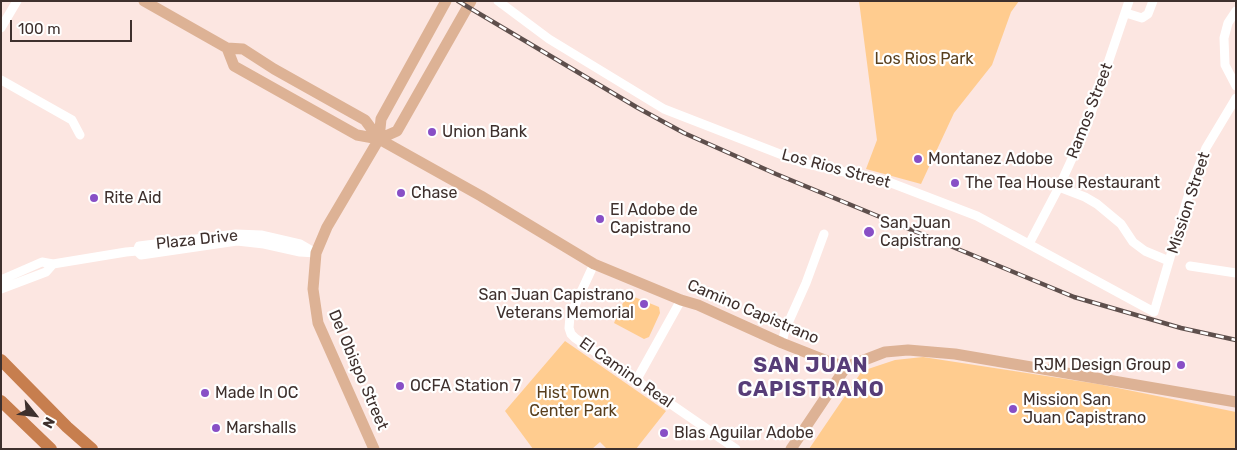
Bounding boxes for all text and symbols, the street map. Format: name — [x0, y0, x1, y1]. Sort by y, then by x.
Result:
scale bar — [12, 10, 135, 42]
text: 100 m — [18, 20, 60, 38]
park label: Los Rios Park — [874, 49, 974, 69]
street label: Ramos Street — [1063, 60, 1117, 162]
place label: Union Bank — [442, 122, 527, 142]
marker: Union Bank — [426, 126, 438, 138]
street label: Los Rios Street — [779, 145, 893, 193]
place label: Montanez Adobe — [928, 149, 1053, 169]
street label: Mission Street — [1164, 150, 1214, 256]
marker: Montanez Adobe — [912, 153, 924, 165]
place label: The Tea House Restaurant — [965, 173, 1160, 193]
marker: The Tea House Restaurant — [949, 177, 961, 189]
place label: Chase — [411, 183, 457, 203]
marker: Chase — [395, 187, 407, 199]
place label: Rite Aid — [104, 188, 162, 208]
marker: Rite Aid — [88, 192, 100, 204]
place label: El Adobe de Capistrano — [610, 200, 698, 238]
marker: El Adobe de Capistrano — [594, 213, 606, 225]
place label: San Juan Capistrano — [880, 213, 961, 251]
marker: San Juan Capistrano — [862, 225, 876, 239]
street label: Plaza Drive — [155, 226, 239, 254]
street label: Camino Capistrano — [684, 276, 822, 348]
place label: San Juan Capistrano Veterans Memorial — [478, 285, 634, 323]
marker: San Juan Capistrano Veterans Memorial — [638, 298, 650, 310]
street label: Del Obispo Street — [324, 307, 392, 433]
street label: El Camino Real — [575, 334, 677, 412]
district label: SAN JUAN CAPISTRANO — [736, 353, 886, 403]
place label: RJM Design Group — [1033, 355, 1171, 375]
marker: RJM Design Group — [1175, 359, 1187, 371]
place label: OCFA Station 7 — [410, 376, 521, 396]
marker: OCFA Station 7 — [394, 380, 406, 392]
place label: Made In OC — [215, 383, 298, 403]
park label: Hist Town Center Park — [529, 383, 617, 421]
marker: Made In OC — [199, 387, 211, 399]
north arrow — [10, 390, 60, 440]
place label: Mission San Juan Capistrano — [1023, 390, 1146, 428]
marker: Mission San Juan Capistrano — [1007, 403, 1019, 415]
text: N — [39, 414, 58, 431]
place label: Marshalls — [226, 418, 296, 438]
marker: Marshalls — [210, 422, 222, 434]
place label: Blas Aguilar Adobe — [674, 423, 814, 443]
marker: Blas Aguilar Adobe — [658, 427, 670, 439]

